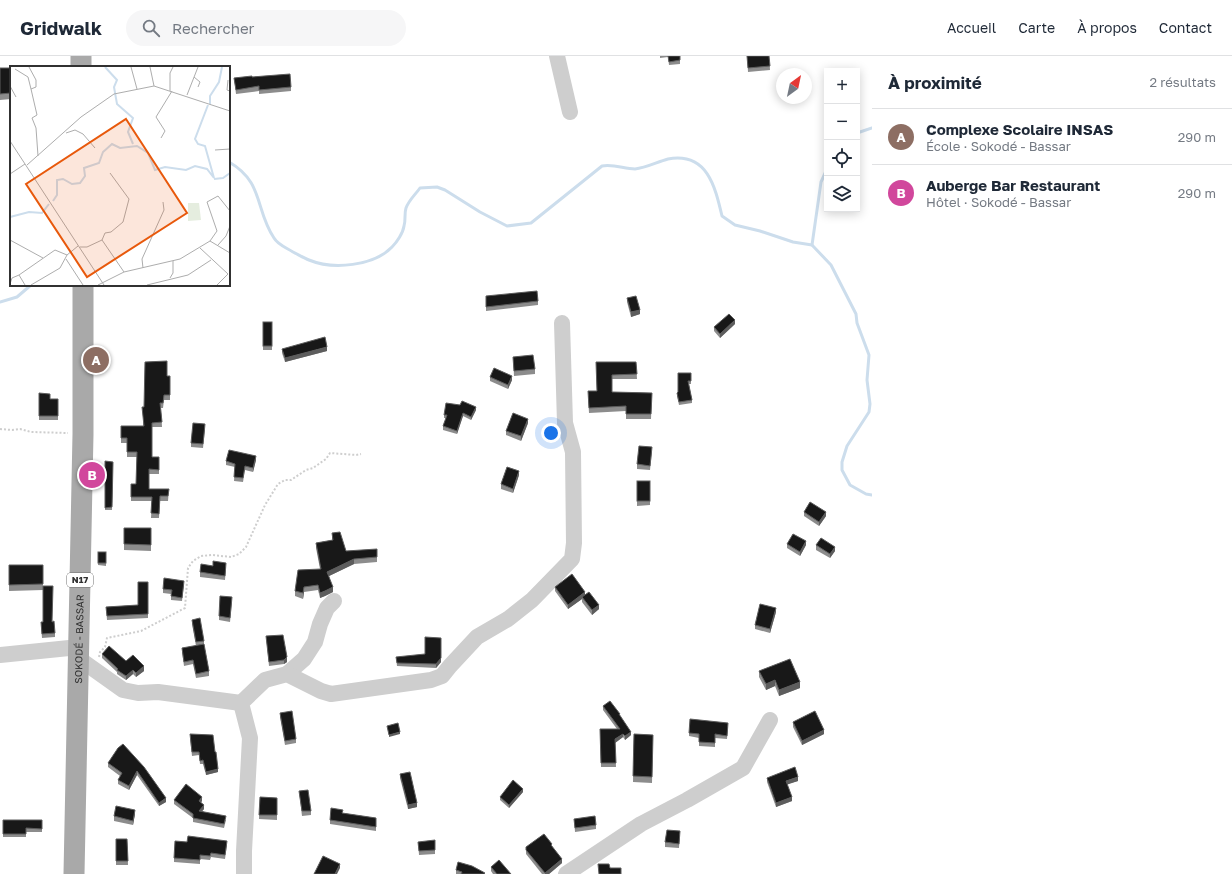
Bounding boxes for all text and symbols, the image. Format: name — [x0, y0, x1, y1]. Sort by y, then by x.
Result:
search box — [126, 10, 406, 46]
text: Gridwalk — [20, 16, 102, 39]
icon: search — [140, 17, 162, 39]
text: Rechercher — [172, 19, 254, 37]
text: Accueil — [947, 19, 996, 36]
text: Carte — [1018, 19, 1055, 36]
text: À propos — [1077, 19, 1137, 36]
text: Contact — [1159, 19, 1212, 36]
inset map — [10, 66, 230, 286]
north arrow — [776, 68, 812, 104]
map controls — [824, 68, 860, 212]
button: + — [824, 68, 860, 104]
text: À proximité — [888, 72, 982, 93]
text: 2 résultats — [1150, 74, 1216, 90]
button: − — [824, 104, 860, 140]
text: Complexe Scolaire INSAS — [926, 120, 1113, 138]
text: A — [896, 129, 906, 145]
text: 290 m — [1178, 129, 1216, 145]
text: École · Sokodé - Bassar — [926, 138, 1071, 154]
button: locate — [824, 140, 860, 176]
button: layers — [824, 176, 860, 212]
text: Auberge Bar Restaurant — [926, 176, 1100, 194]
text: B — [896, 185, 906, 201]
text: 290 m — [1178, 185, 1216, 201]
text: Hôtel · Sokodé - Bassar — [926, 194, 1071, 210]
pin: A — [83, 345, 109, 375]
your location — [541, 423, 561, 443]
pin: B — [79, 460, 105, 490]
road number: N17 — [67, 573, 93, 587]
street label: SOKODÉ - BASSAR — [72, 594, 86, 684]

